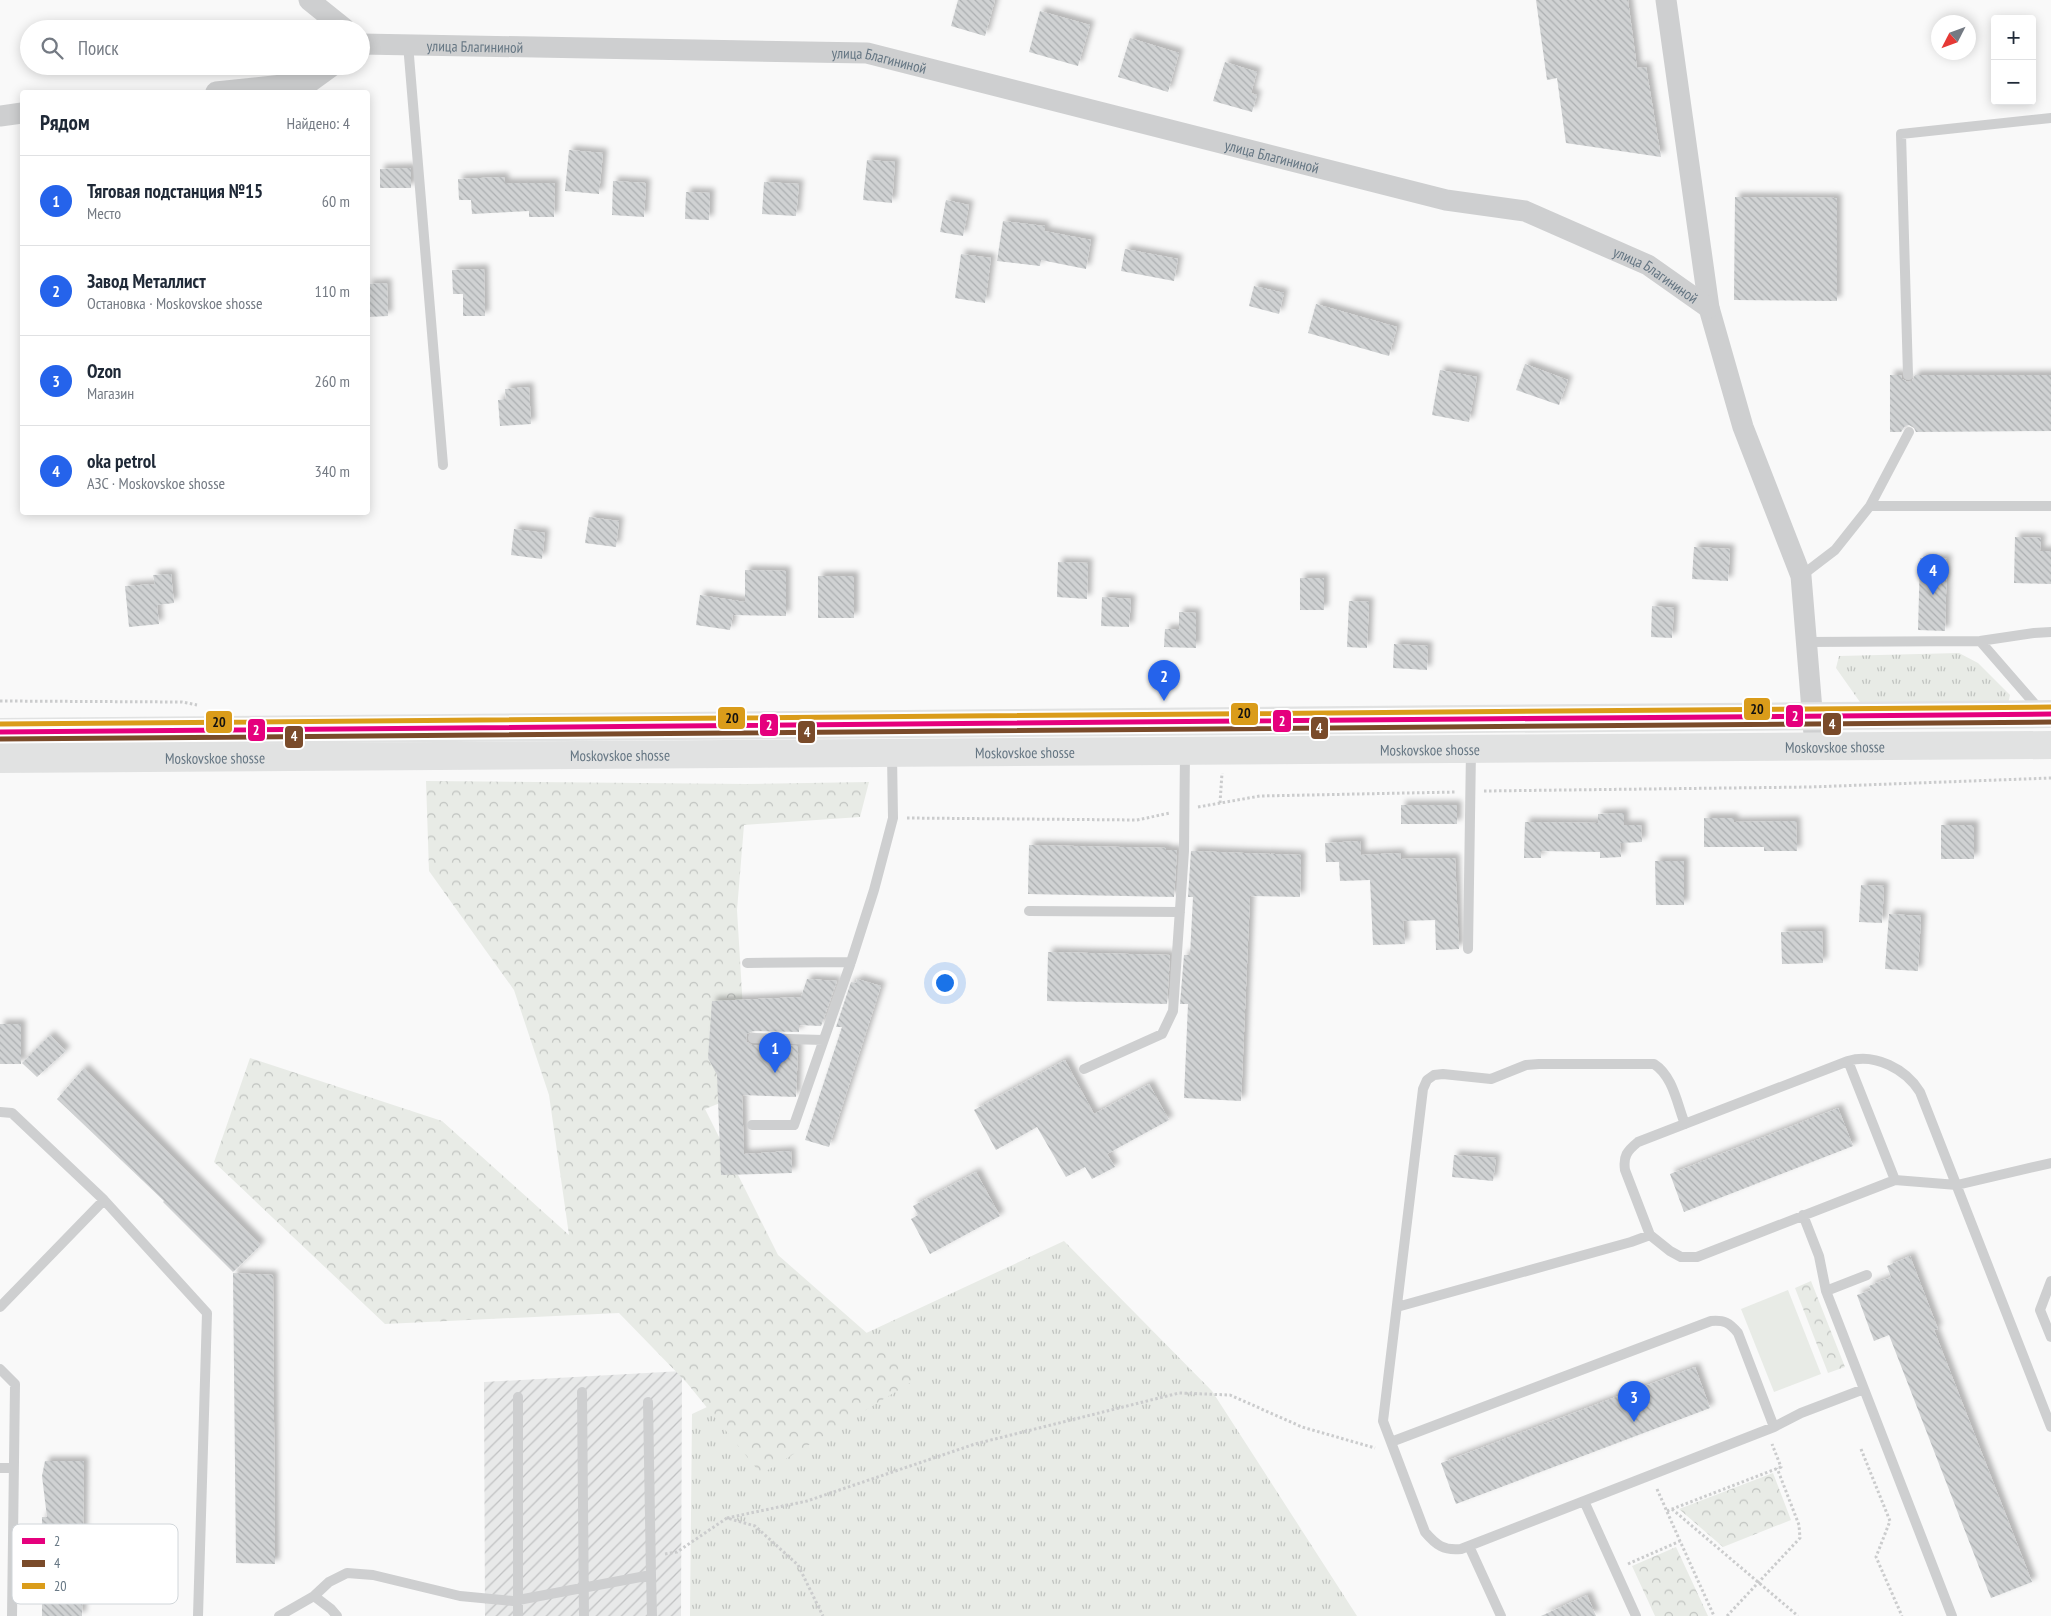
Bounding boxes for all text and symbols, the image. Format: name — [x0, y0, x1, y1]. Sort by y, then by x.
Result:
north arrow — [1931, 15, 1976, 60]
map controls — [1991, 15, 2036, 105]
button: + — [1991, 15, 2036, 60]
search box — [20, 20, 370, 75]
icon: search — [38, 34, 66, 62]
text: Поиск — [78, 36, 119, 60]
street label: улица Благининой — [427, 36, 523, 56]
street label: улица Благининой — [831, 43, 929, 77]
button: − — [1991, 60, 2036, 105]
text: Рядом — [40, 109, 90, 136]
text: Найдено: 4 — [287, 113, 350, 133]
street label: улица Благининой — [1223, 135, 1321, 177]
text: Тяговая подстанция №15 — [87, 179, 263, 203]
text: 1 — [52, 191, 60, 211]
text: 60 m — [322, 191, 350, 211]
text: Место — [87, 203, 121, 223]
street label: улица Благининой — [1610, 241, 1702, 307]
text: Завод Металлист — [87, 269, 206, 293]
text: 2 — [52, 281, 60, 301]
text: 110 m — [315, 281, 350, 301]
text: Остановка · Moskovskoe shosse — [87, 293, 263, 313]
text: Ozon — [87, 359, 121, 383]
text: 3 — [52, 371, 60, 391]
text: 260 m — [315, 371, 350, 391]
text: Магазин — [87, 383, 134, 403]
text: oka petrol — [87, 449, 156, 473]
text: 4 — [52, 461, 60, 481]
text: 340 m — [315, 461, 350, 481]
text: АЗС · Moskovskoe shosse — [87, 473, 225, 493]
pin: 4 — [1917, 554, 1949, 595]
pin: 2 — [1148, 660, 1180, 701]
line badge: 20 — [1743, 697, 1771, 721]
text: 20 — [1750, 700, 1764, 718]
line badge: 20 — [1230, 702, 1259, 726]
text: 20 — [1237, 704, 1251, 722]
line badge: 2 — [1785, 704, 1804, 728]
line badge: 20 — [717, 706, 746, 730]
text: 2 — [1792, 707, 1798, 725]
text: 20 — [725, 709, 739, 727]
line badge: 2 — [1272, 709, 1292, 733]
line badge: 20 — [205, 710, 233, 734]
text: 2 — [1279, 712, 1285, 730]
line badge: 4 — [1822, 712, 1842, 736]
text: 20 — [212, 713, 226, 731]
line badge: 2 — [759, 713, 779, 737]
text: 4 — [1829, 715, 1836, 733]
text: 2 — [766, 716, 772, 734]
line badge: 4 — [1310, 716, 1329, 740]
line badge: 2 — [247, 718, 266, 742]
text: 4 — [1316, 719, 1323, 737]
line badge: 4 — [797, 720, 816, 744]
text: 2 — [253, 721, 259, 739]
text: 4 — [804, 723, 811, 741]
line badge: 4 — [284, 725, 304, 749]
text: 4 — [291, 727, 298, 745]
street label: Moskovskoe shosse — [1785, 737, 1885, 756]
street label: Moskovskoe shosse — [1380, 739, 1480, 759]
street label: Moskovskoe shosse — [975, 742, 1075, 762]
street label: Moskovskoe shosse — [570, 745, 670, 765]
street label: Moskovskoe shosse — [165, 748, 265, 767]
your location — [932, 970, 958, 996]
pin: 1 — [759, 1032, 791, 1073]
pin: 3 — [1618, 1381, 1650, 1422]
legend — [12, 1524, 178, 1604]
text: 2 — [54, 1532, 60, 1550]
text: 4 — [54, 1554, 61, 1572]
text: 20 — [54, 1577, 67, 1595]

